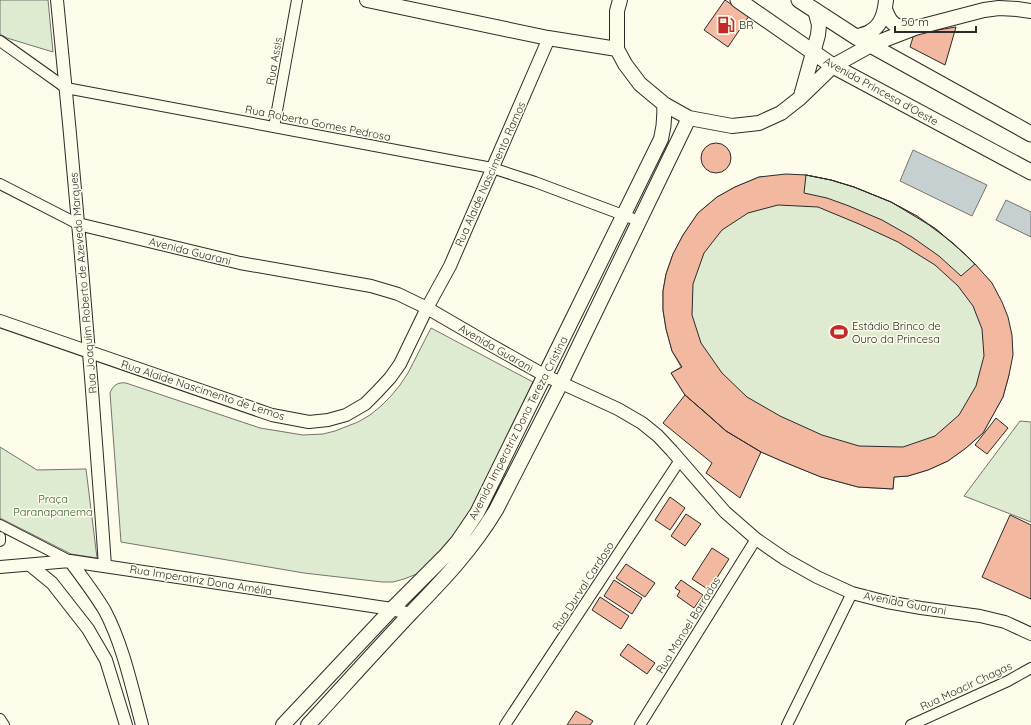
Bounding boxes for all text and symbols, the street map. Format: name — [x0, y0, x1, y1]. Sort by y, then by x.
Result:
scale bar — [895, 8, 976, 34]
text: 50 m — [901, 14, 929, 29]
fuel station icon: BR — [716, 15, 736, 35]
place label: BR — [739, 18, 754, 32]
street label: Rua Assis — [263, 36, 285, 86]
street label: Avenida Princesa d'Oeste — [821, 54, 941, 128]
street label: Rua Alaíde Nascimento Ramos — [452, 99, 528, 249]
street label: Rua Roberto Gomes Pedrosa — [244, 102, 392, 144]
street label: Rua Joaquim Roberto de Azevedo Marques — [66, 172, 100, 394]
street label: Avenida Guarani — [148, 234, 232, 268]
place label: Estádio Brinco de Ouro da Princesa — [852, 319, 941, 346]
street label: Avenida Guarani — [456, 321, 536, 375]
sports icon: Estádio Brinco de Ouro da Princesa — [829, 322, 849, 342]
street label: Avenida Imperatriz Dona Tereza Cristina — [465, 334, 571, 522]
street label: Rua Alaide Nascimento de Lemos — [119, 357, 287, 423]
park label: Praça Paranapanema — [13, 492, 93, 519]
street label: Rua Durval Cardoso — [549, 539, 617, 633]
street label: Rua Imperatriz Dona Amélia — [129, 562, 273, 598]
street label: Rua Manoel Barradas — [653, 574, 723, 676]
street label: Avenida Guarani — [862, 588, 948, 618]
street label: Rua Moacir Chagas — [918, 659, 1014, 713]

